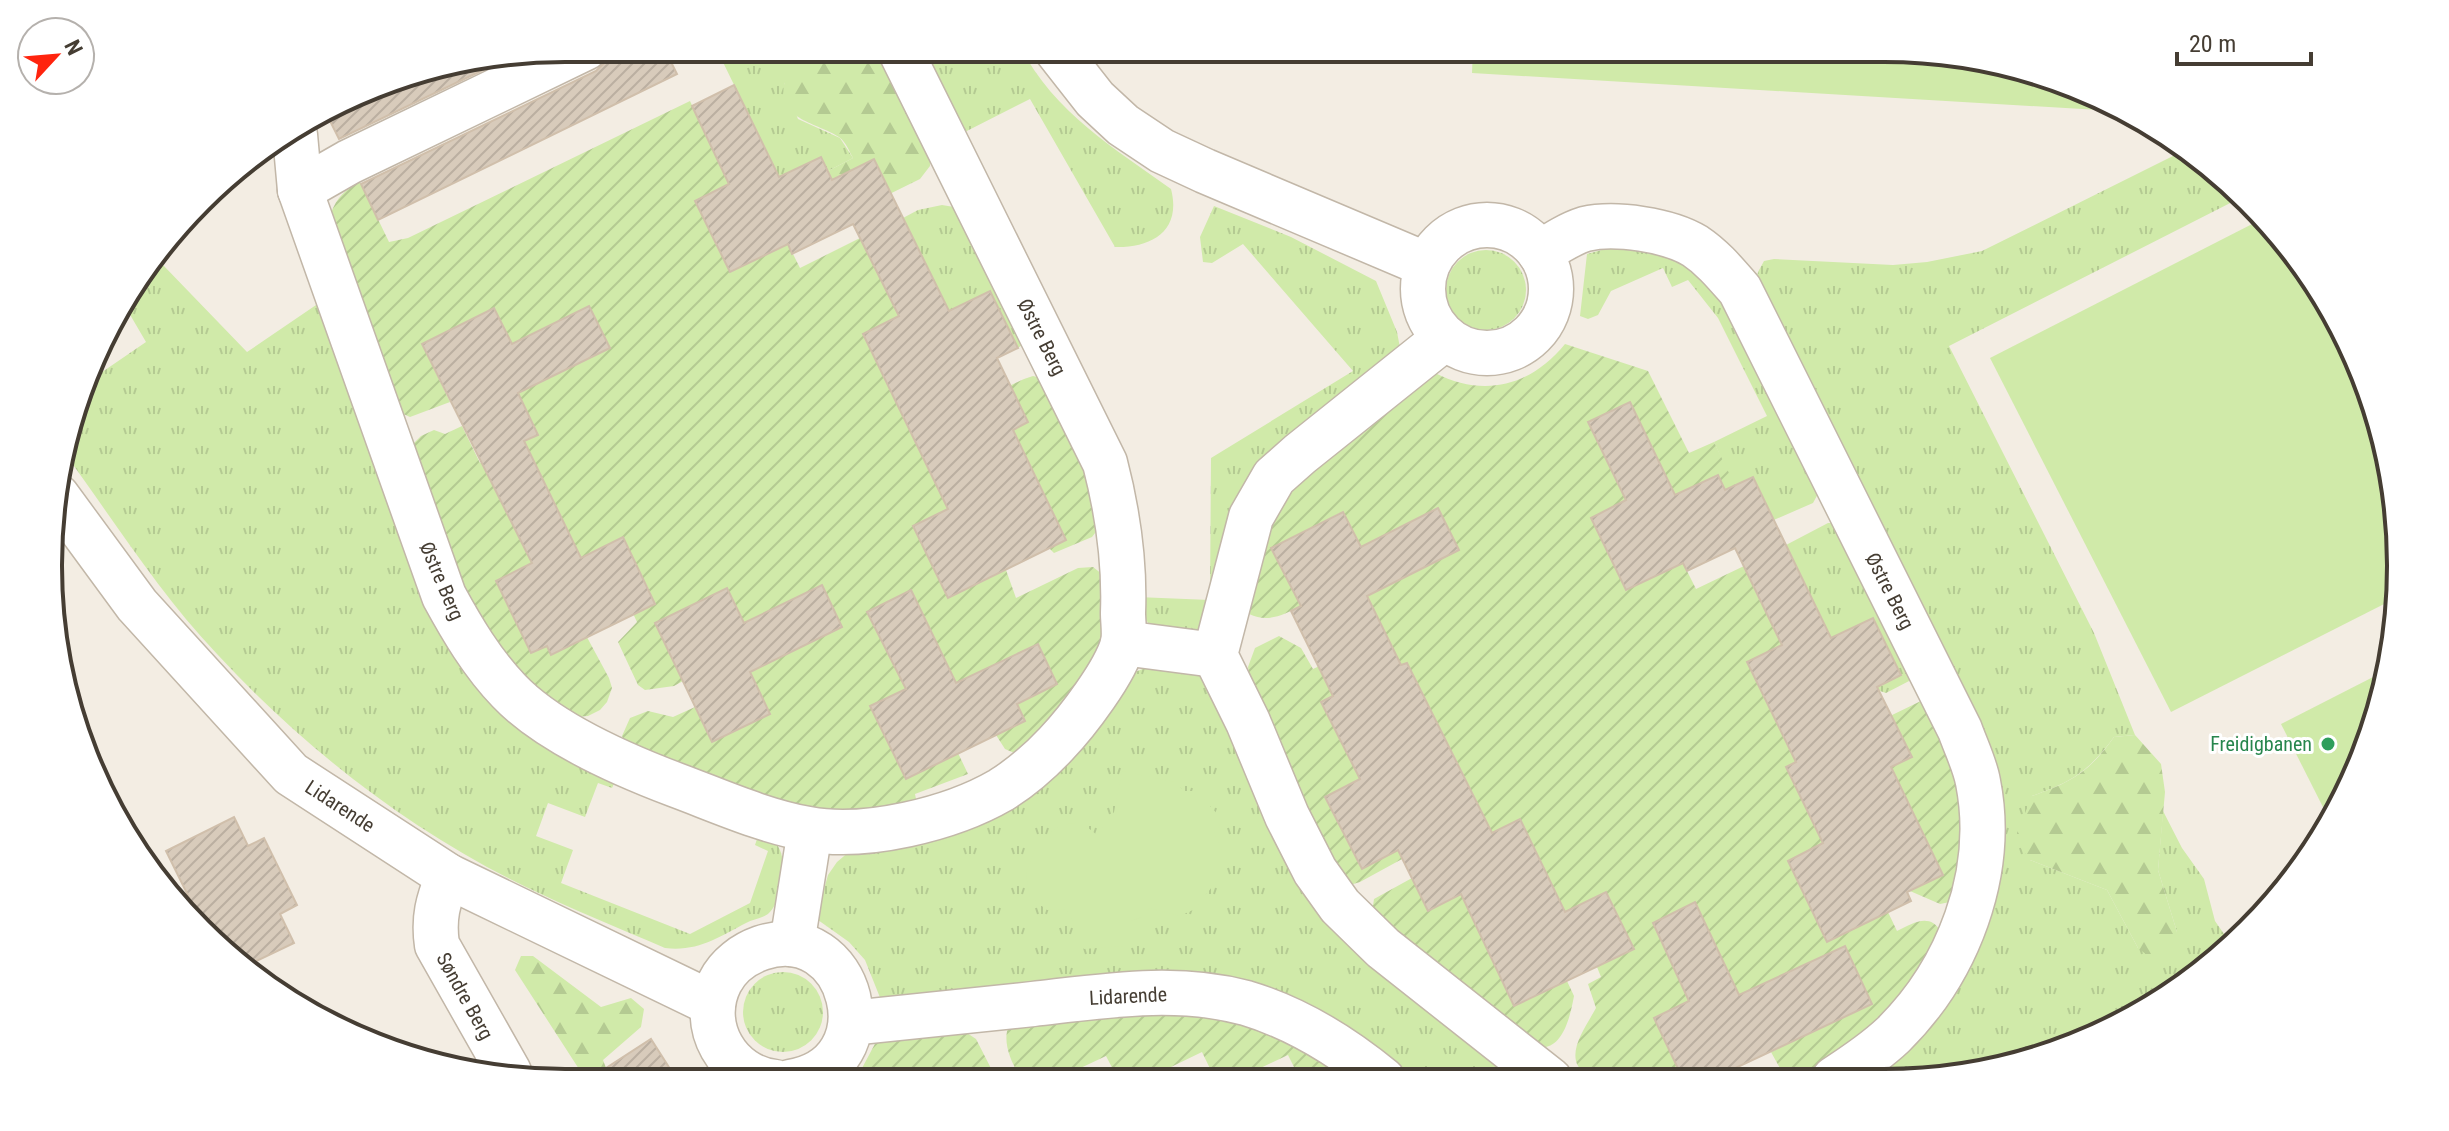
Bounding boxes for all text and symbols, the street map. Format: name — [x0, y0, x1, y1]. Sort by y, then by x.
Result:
north arrow — [16, 16, 96, 96]
scale bar — [2177, 16, 2311, 66]
text: 20 m — [2189, 30, 2236, 58]
text: N — [59, 36, 88, 59]
street label: Østre Berg — [1012, 295, 1072, 379]
street label: Østre Berg — [415, 538, 469, 624]
street label: Østre Berg — [1860, 549, 1920, 633]
place label: Freidigbanen — [2210, 732, 2312, 756]
marker: Freidigbanen — [2319, 735, 2337, 753]
street label: Lidarende — [301, 775, 379, 837]
street label: Søndre Berg — [431, 948, 499, 1044]
street label: Lidarende — [1088, 982, 1168, 1010]

